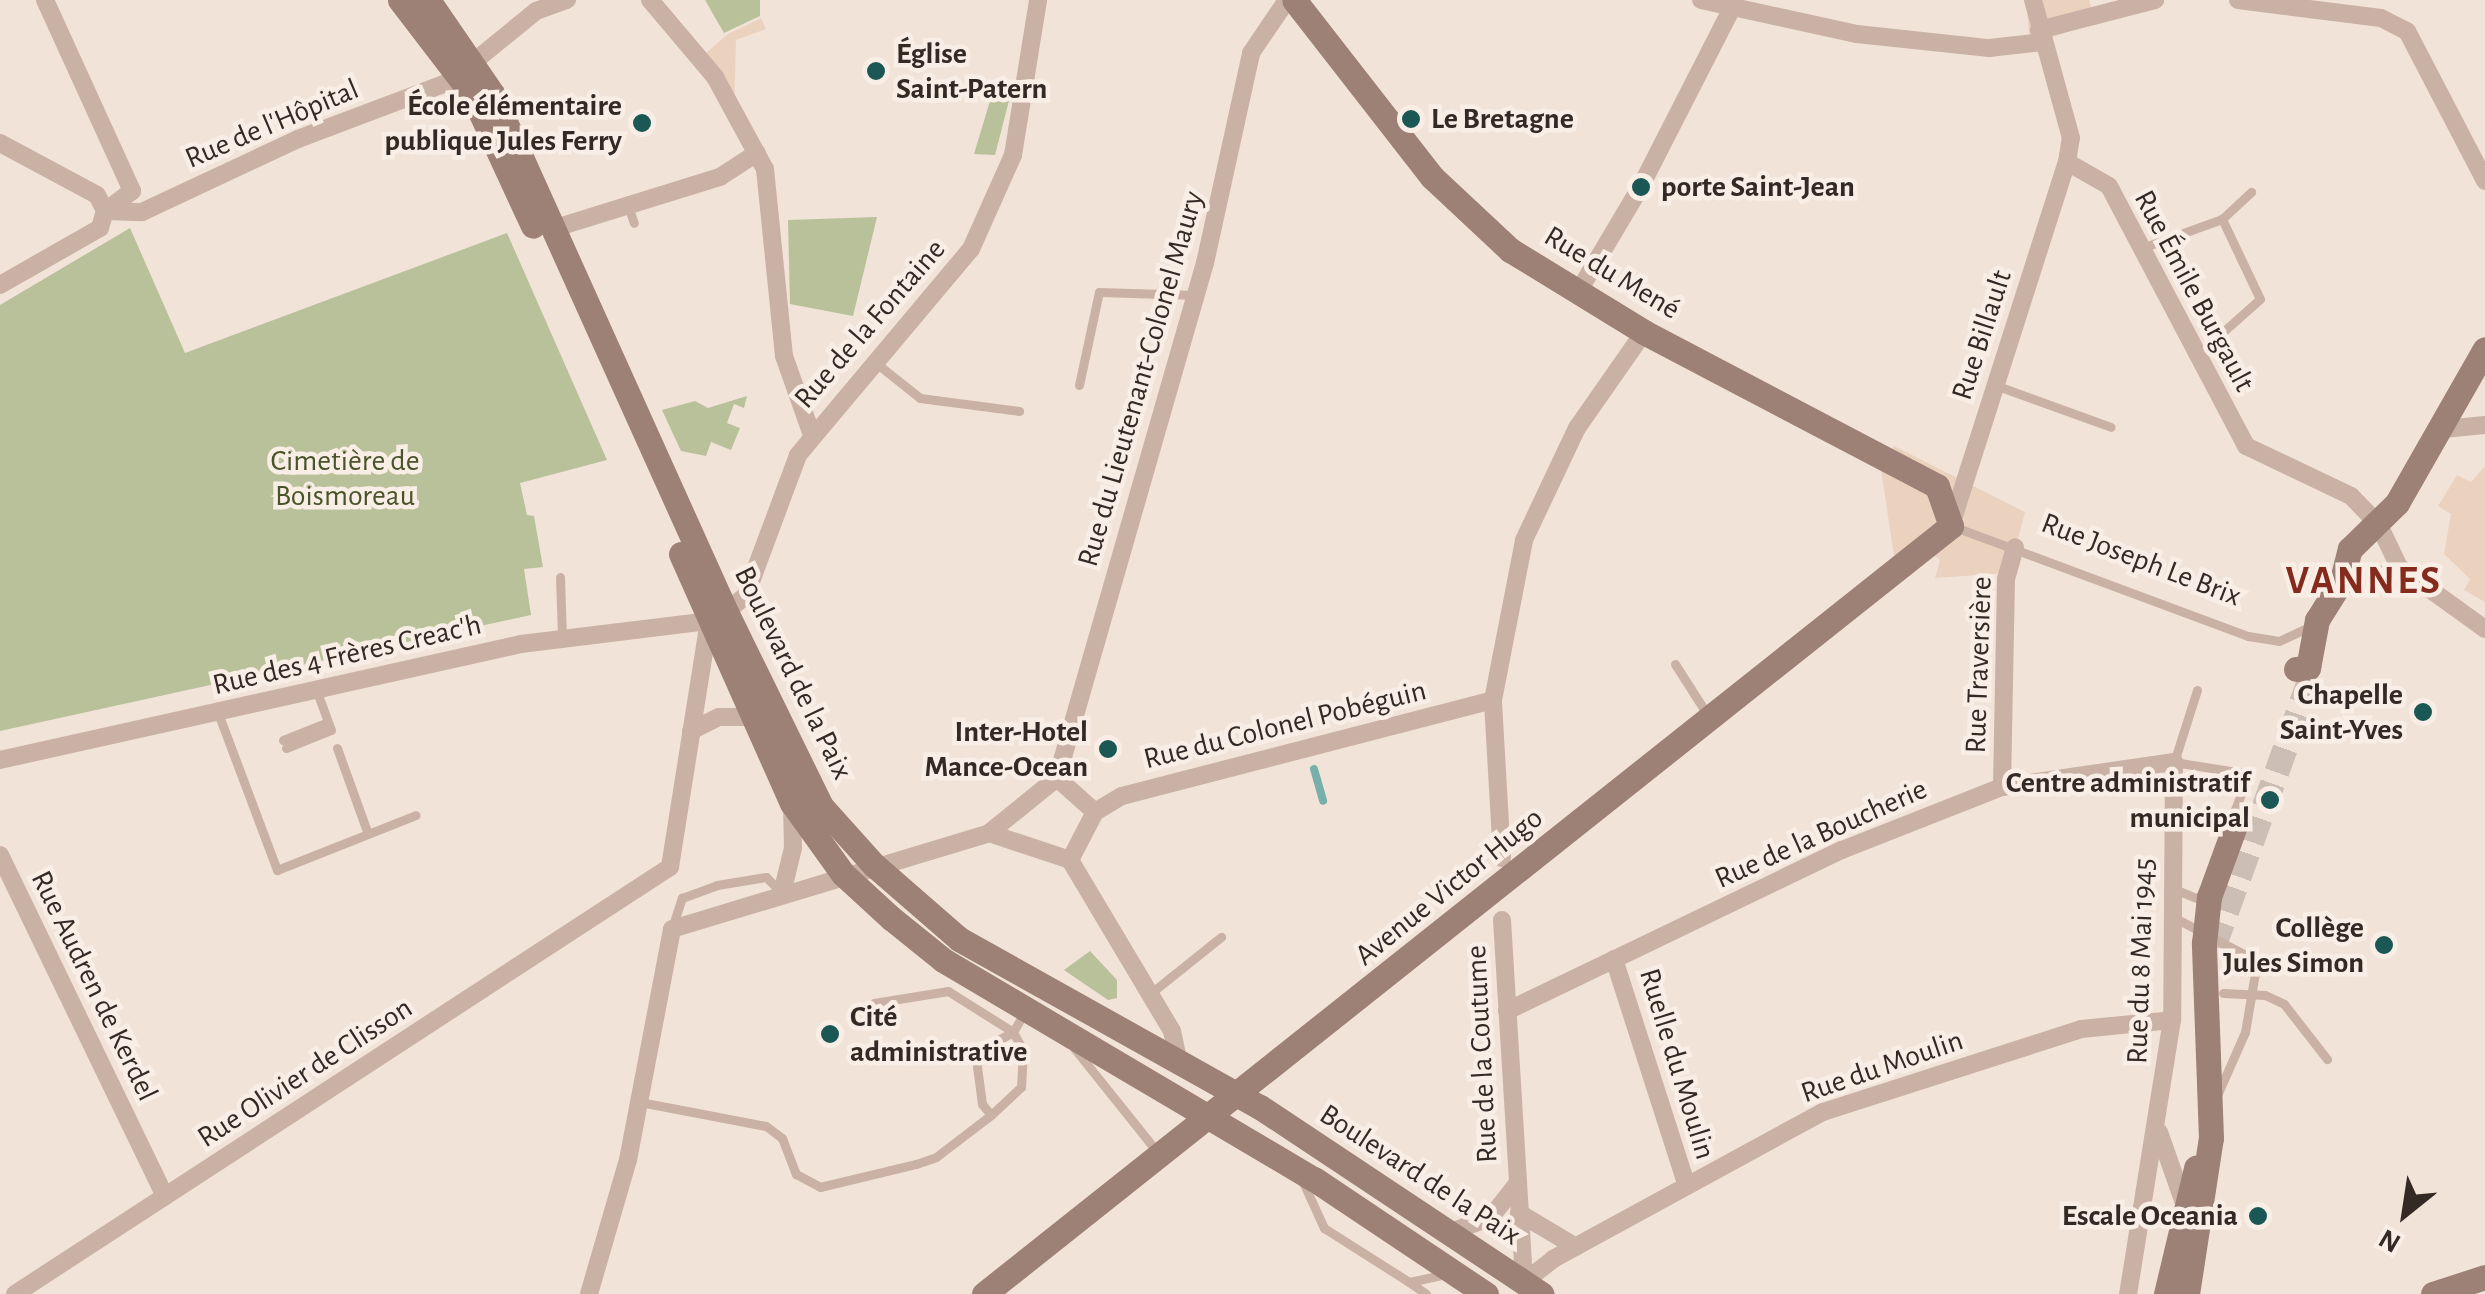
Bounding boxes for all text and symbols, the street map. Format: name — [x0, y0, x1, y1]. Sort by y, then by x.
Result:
place label: Église Saint-Patern — [896, 36, 1047, 106]
marker: Église Saint-Patern — [865, 60, 887, 82]
street label: Rue de l'Hôpital — [180, 71, 364, 177]
place label: École élémentaire publique Jules Ferry — [384, 88, 622, 158]
place label: Le Bretagne — [1431, 101, 1574, 137]
marker: Le Bretagne — [1400, 108, 1422, 130]
marker: École élémentaire publique Jules Ferry — [631, 112, 653, 134]
place label: porte Saint-Jean — [1661, 169, 1855, 205]
marker: porte Saint-Jean — [1630, 176, 1652, 198]
street label: Rue Émile Burgault — [2126, 184, 2262, 398]
street label: Rue du Lieutenant-Colonel Maury — [1070, 187, 1212, 571]
street label: Rue du Mené — [1538, 218, 1686, 328]
street label: Rue de la Fontaine — [787, 232, 953, 416]
street label: Rue Billault — [1944, 266, 2020, 404]
park label: Cimetière de Boismoreau — [270, 443, 420, 514]
street label: Rue Joseph Le Brix — [2036, 505, 2246, 615]
district label: VANNES — [2285, 557, 2443, 605]
street label: Boulevard de la Paix — [726, 561, 860, 785]
street label: Rue Traversière — [1958, 576, 2000, 754]
street label: Rue des 4 Frères Creac'h — [209, 607, 485, 703]
street label: Rue du Colonel Pobéguin — [1140, 672, 1430, 778]
place label: Chapelle Saint-Yves — [2280, 677, 2403, 748]
marker: Chapelle Saint-Yves — [2412, 701, 2434, 723]
place label: Inter-Hotel Mance-Ocean — [924, 714, 1088, 784]
marker: Inter-Hotel Mance-Ocean — [1097, 738, 1119, 760]
place label: Centre administratif municipal — [2006, 765, 2250, 836]
street label: Rue de la Boucherie — [1709, 771, 1933, 897]
marker: Centre administratif municipal — [2259, 789, 2281, 811]
street label: Avenue Victor Hugo — [1348, 800, 1550, 974]
street label: Rue du 8 Mai 1945 — [2119, 857, 2163, 1065]
street label: Rue Audren de Kerdel — [23, 865, 165, 1107]
place label: Collège Jules Simon — [2223, 910, 2364, 980]
marker: Collège Jules Simon — [2373, 934, 2395, 956]
street label: Rue de la Coutume — [1458, 944, 1506, 1164]
street label: Ruelle du Moulin — [1631, 964, 1723, 1164]
street label: Rue Olivier de Clisson — [191, 990, 419, 1156]
place label: Cité administrative — [850, 999, 1027, 1070]
street label: Rue du Moulin — [1796, 1022, 1968, 1112]
marker: Cité administrative — [819, 1023, 841, 1045]
street label: Boulevard de la Paix — [1313, 1097, 1527, 1253]
north arrow — [2355, 1164, 2455, 1264]
place label: Escale Oceania — [2062, 1198, 2238, 1234]
marker: Escale Oceania — [2247, 1205, 2269, 1227]
text: N — [2375, 1223, 2405, 1257]

